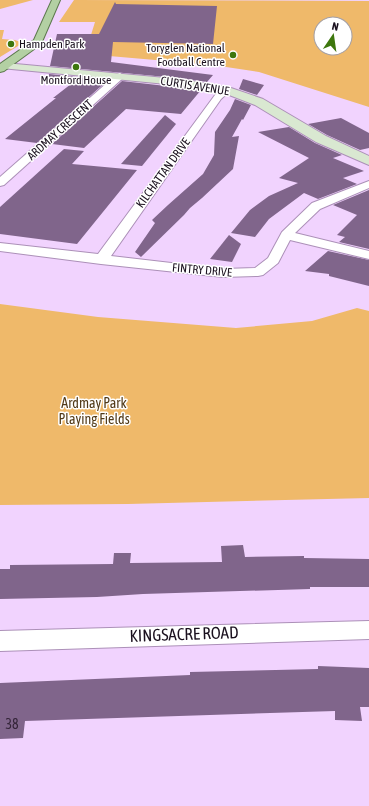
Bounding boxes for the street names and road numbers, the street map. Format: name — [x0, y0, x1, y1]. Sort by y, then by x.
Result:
street label: CURTIS AVENUE — [160, 74, 230, 98]
street label: ARDMAY CRESCENT — [24, 96, 96, 163]
street label: KILCHATTAN DRIVE — [133, 135, 193, 211]
street label: FINTRY DRIVE — [172, 260, 232, 280]
street label: KINGSACRE ROAD — [129, 622, 239, 646]

